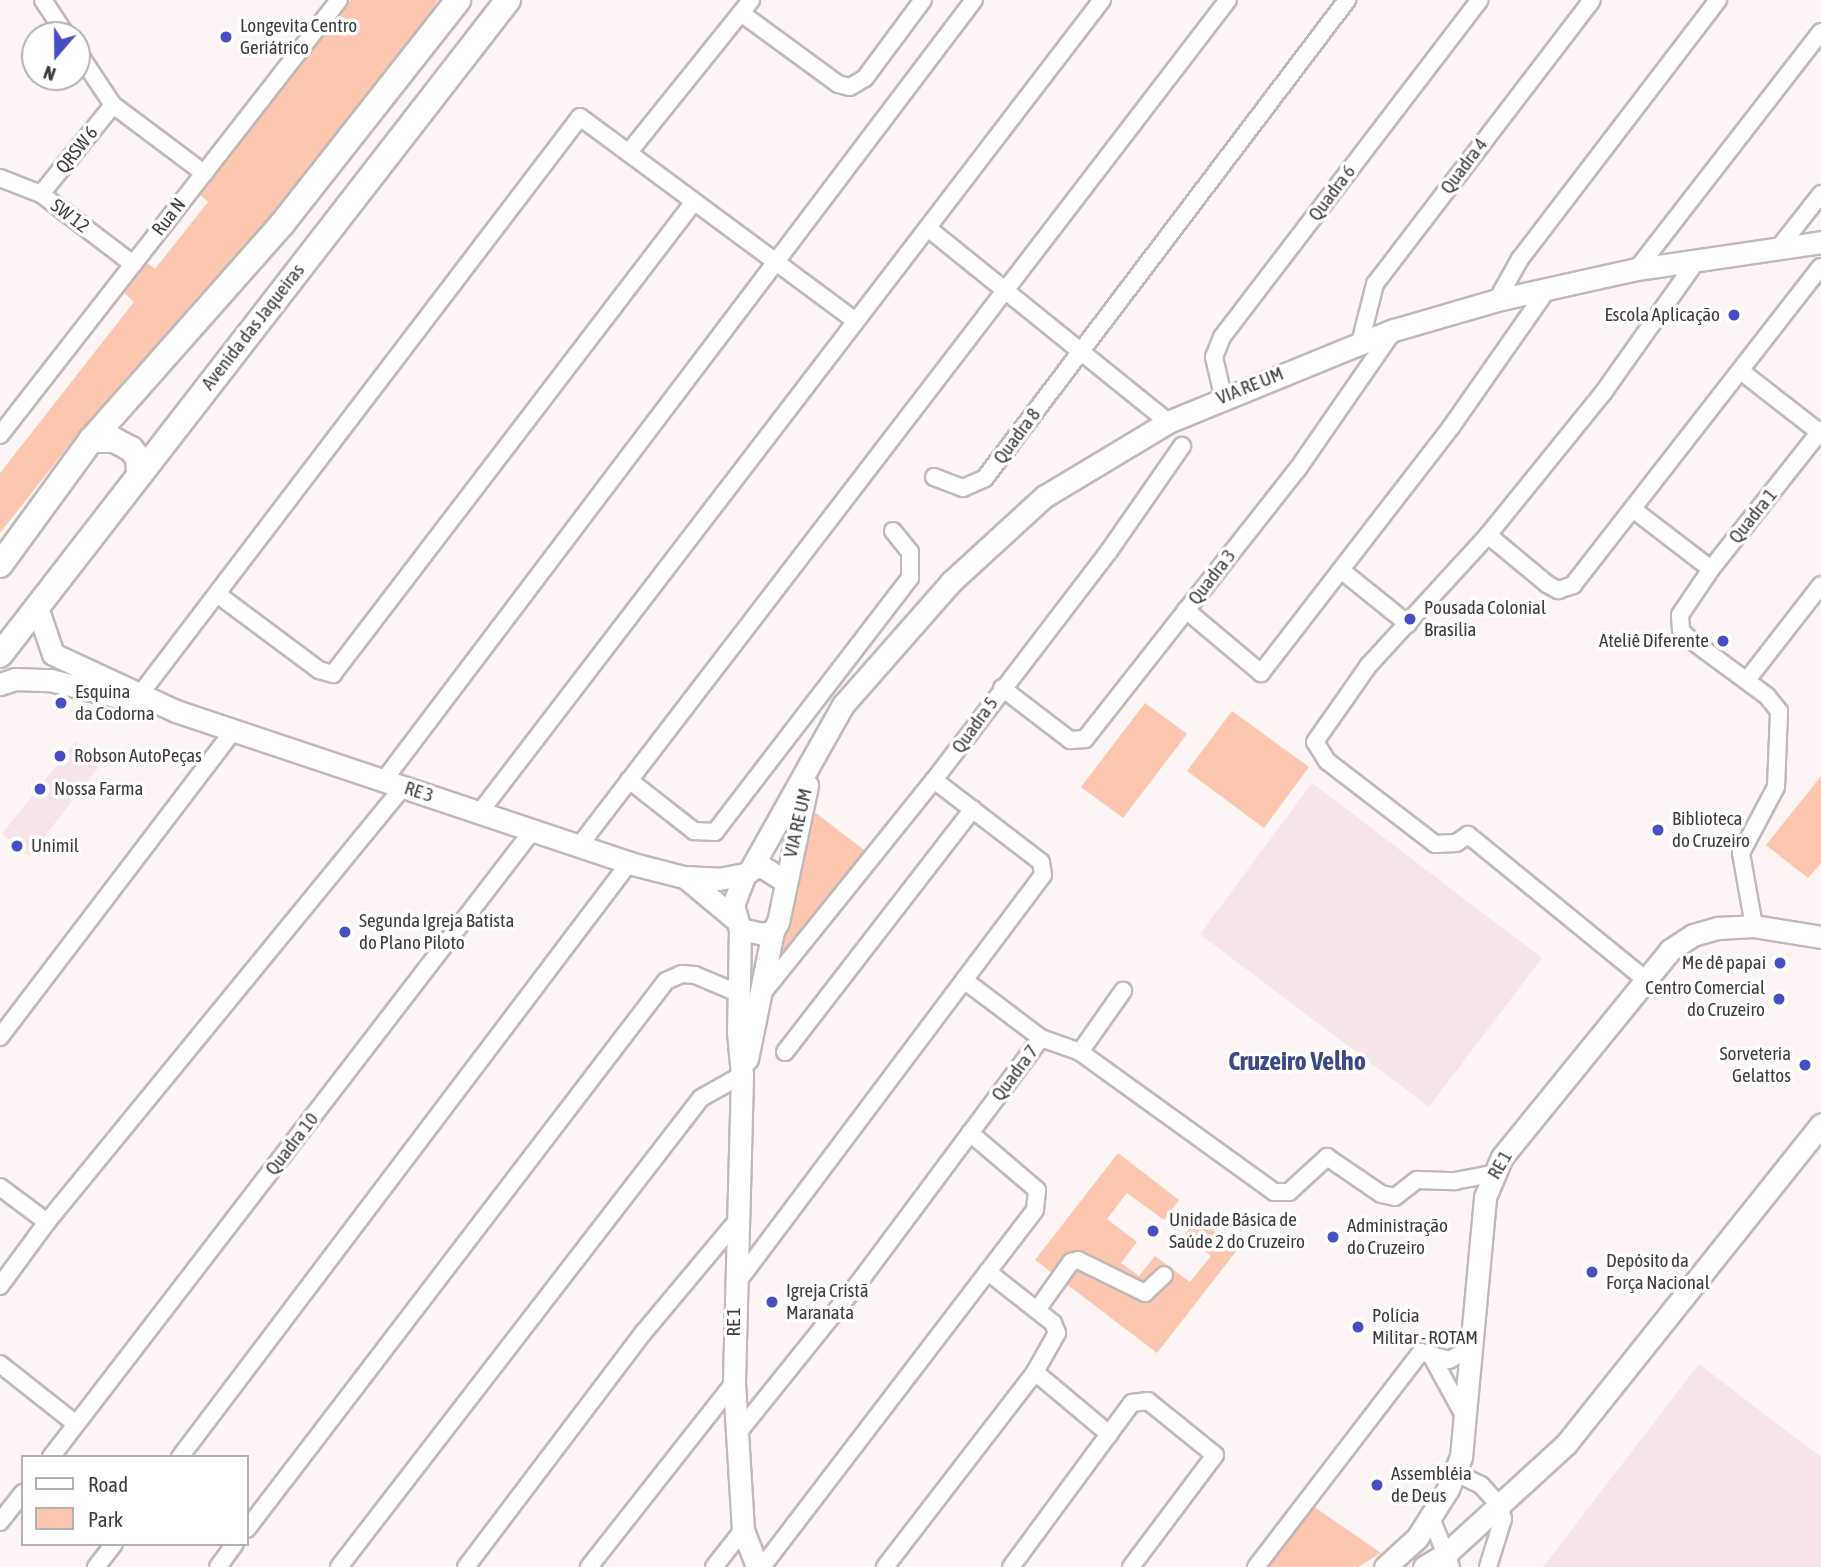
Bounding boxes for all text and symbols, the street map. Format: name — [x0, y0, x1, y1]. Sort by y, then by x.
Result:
place label: Longevita Centro Geriátrico — [240, 15, 357, 59]
north arrow — [21, 21, 91, 91]
marker: Longevita Centro Geriátrico — [218, 29, 234, 45]
text: N — [40, 62, 59, 86]
street label: QRSW 6 — [51, 122, 103, 178]
street label: Quadra 4 — [1436, 134, 1492, 198]
street label: Quadra 6 — [1304, 161, 1360, 225]
street label: SW 12 — [46, 194, 94, 238]
street label: Rua N — [147, 194, 191, 240]
street label: Avenida das Jaqueiras — [197, 259, 309, 395]
place label: Escola Aplicação — [1604, 304, 1720, 326]
marker: Escola Aplicação — [1726, 307, 1742, 323]
street label: VIA RE UM — [1213, 362, 1287, 410]
street label: Quadra 8 — [989, 404, 1045, 468]
street label: Quadra 1 — [1724, 484, 1782, 548]
street label: Quadra 3 — [1183, 545, 1241, 609]
place label: Pousada Colonial Brasilia — [1424, 597, 1546, 641]
marker: Pousada Colonial Brasilia — [1402, 611, 1418, 627]
place label: Ateliê Diferente — [1599, 630, 1709, 652]
marker: Ateliê Diferente — [1715, 633, 1731, 649]
place label: Esquina da Codorna — [75, 681, 155, 725]
street label: Quadra 5 — [947, 693, 1003, 757]
marker: Esquina da Codorna — [53, 695, 69, 711]
place label: Robson AutoPeças — [74, 745, 202, 767]
marker: Robson AutoPeças — [52, 748, 68, 764]
street label: RE 3 — [402, 777, 436, 807]
place label: Nossa Farma — [54, 778, 143, 800]
marker: Nossa Farma — [32, 781, 48, 797]
street label: VIA RE UM — [779, 786, 817, 860]
place label: Biblioteca do Cruzeiro — [1672, 808, 1750, 852]
marker: Biblioteca do Cruzeiro — [1650, 822, 1666, 838]
place label: Unimil — [31, 835, 79, 857]
marker: Unimil — [9, 838, 25, 854]
place label: Segunda Igreja Batista do Plano Piloto — [359, 910, 514, 954]
marker: Segunda Igreja Batista do Plano Piloto — [337, 924, 353, 940]
place label: Me dê papai — [1682, 952, 1766, 974]
marker: Me dê papai — [1772, 955, 1788, 971]
place label: Centro Comercial do Cruzeiro — [1645, 977, 1765, 1021]
marker: Centro Comercial do Cruzeiro — [1771, 991, 1787, 1007]
street label: Quadra 7 — [987, 1041, 1043, 1105]
place label: Sorveteria Gelattos — [1720, 1043, 1791, 1087]
district label: Cruzeiro Velho — [1228, 1046, 1366, 1078]
marker: Sorveteria Gelattos — [1797, 1057, 1813, 1073]
street label: Quadra 10 — [261, 1108, 323, 1180]
street label: RE 1 — [1483, 1147, 1517, 1183]
place label: Unidade Básica de Saúde 2 do Cruzeiro — [1169, 1209, 1305, 1253]
place label: Administração do Cruzeiro — [1347, 1215, 1448, 1259]
marker: Unidade Básica de Saúde 2 do Cruzeiro — [1143, 1221, 1163, 1241]
marker: Administração do Cruzeiro — [1325, 1229, 1341, 1245]
place label: Depósito da Força Nacional — [1606, 1250, 1710, 1294]
marker: Depósito da Força Nacional — [1584, 1264, 1600, 1280]
place label: Igreja Cristã Maranata — [786, 1280, 869, 1324]
marker: Igreja Cristã Maranata — [764, 1294, 780, 1310]
place label: Polícia Militar - ROTAM — [1372, 1305, 1478, 1349]
street label: RE 1 — [723, 1307, 745, 1337]
marker: Polícia Militar - ROTAM — [1350, 1319, 1366, 1335]
legend — [21, 1455, 248, 1546]
place label: Assembléia de Deus — [1391, 1463, 1472, 1507]
text: Road — [88, 1472, 128, 1496]
marker: Assembléia de Deus — [1369, 1477, 1385, 1493]
text: Park — [88, 1507, 123, 1531]

